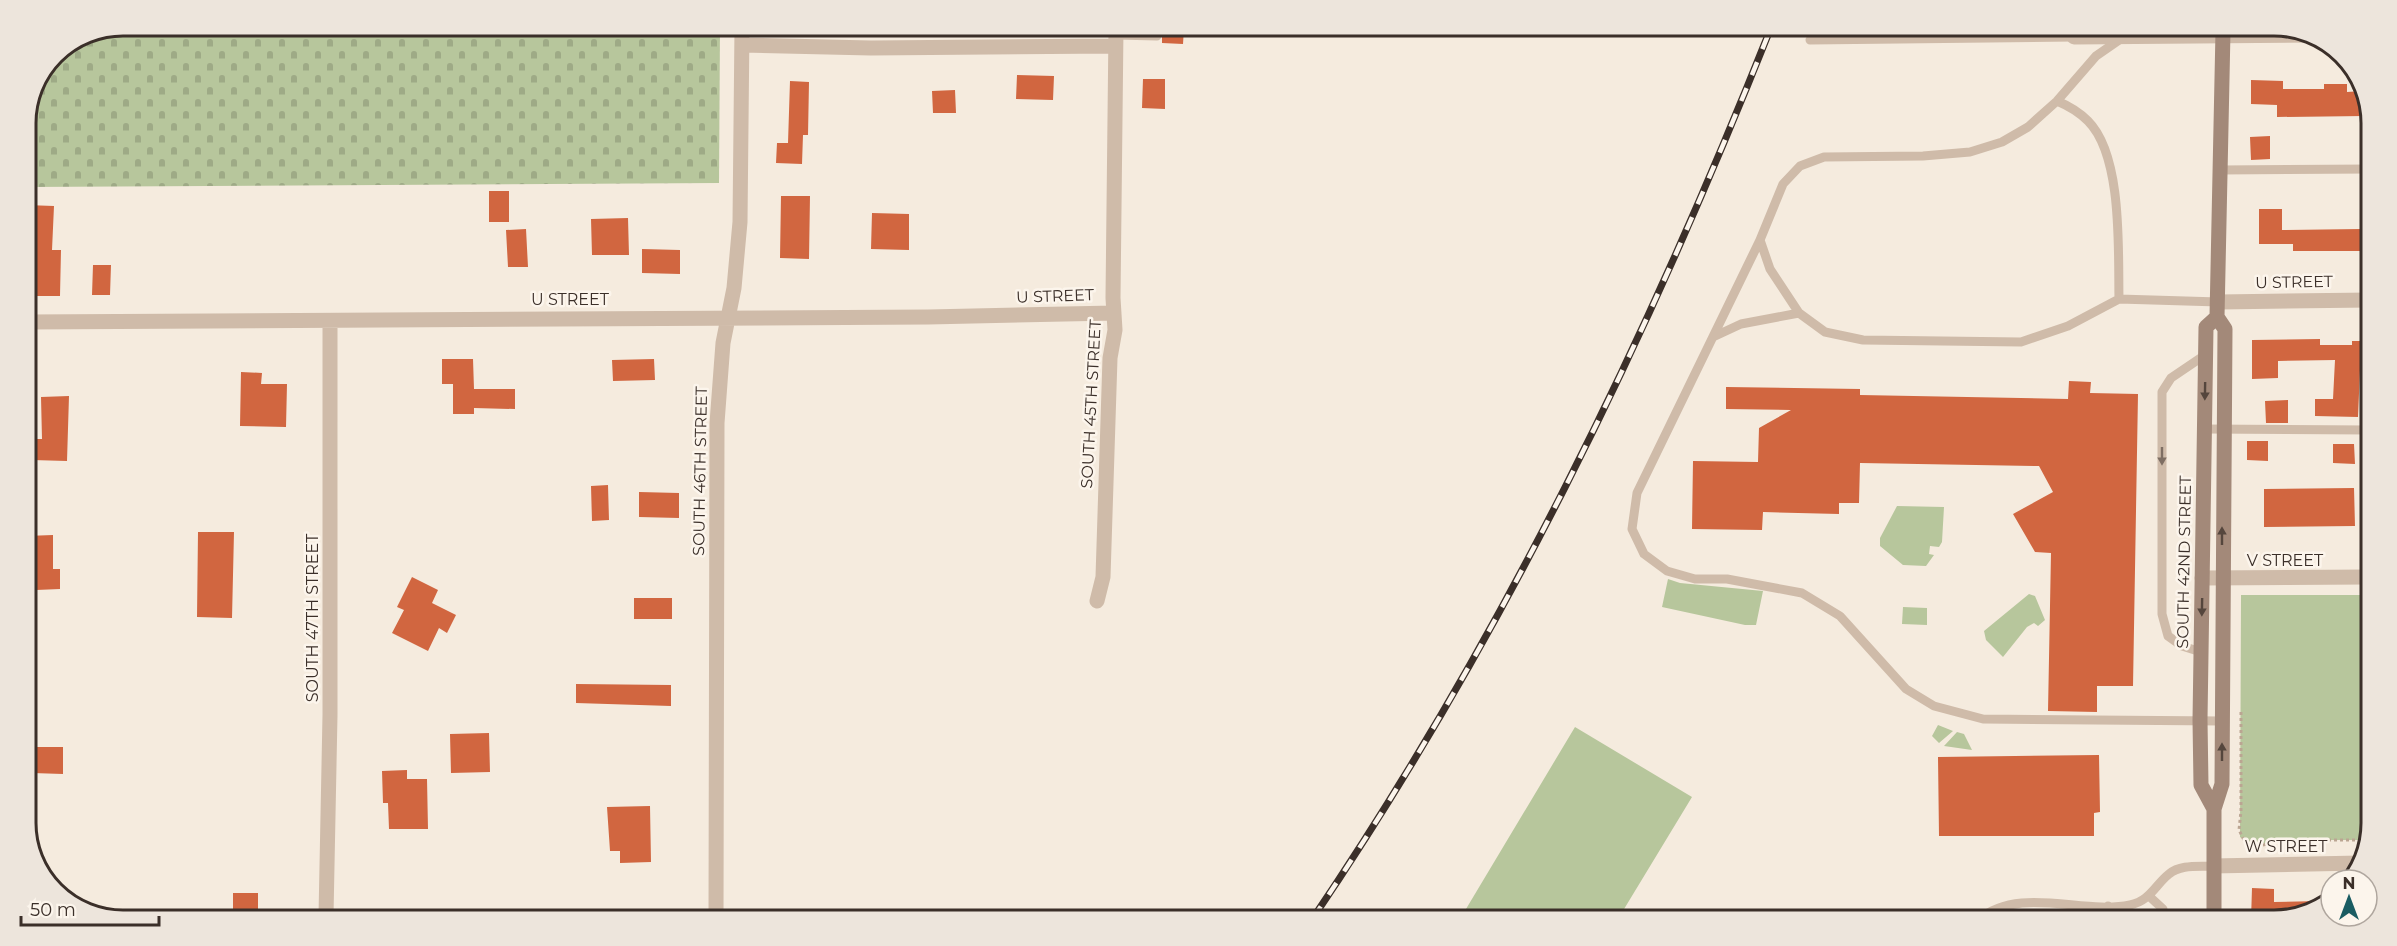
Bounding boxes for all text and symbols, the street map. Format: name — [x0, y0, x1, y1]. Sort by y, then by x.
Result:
street label: U STREET — [2255, 272, 2334, 292]
street label: U STREET — [1016, 285, 1095, 307]
street label: U STREET — [531, 290, 610, 309]
street label: SOUTH 45TH STREET — [1077, 318, 1105, 489]
one-way arrow — [2200, 381, 2209, 400]
street label: SOUTH 46TH STREET — [689, 385, 711, 556]
one-way arrow — [2157, 447, 2167, 466]
street label: SOUTH 42ND STREET — [2173, 474, 2195, 649]
one-way arrow — [2217, 526, 2227, 545]
street label: SOUTH 47TH STREET — [303, 533, 322, 702]
street label: V STREET — [2247, 551, 2324, 570]
one-way arrow — [2197, 597, 2207, 616]
one-way arrow — [2217, 742, 2227, 761]
street label: W STREET — [2245, 837, 2328, 856]
north arrow — [2319, 868, 2379, 928]
text: N — [2343, 874, 2355, 893]
scale bar — [21, 889, 159, 927]
text: 50 m — [30, 899, 76, 921]

